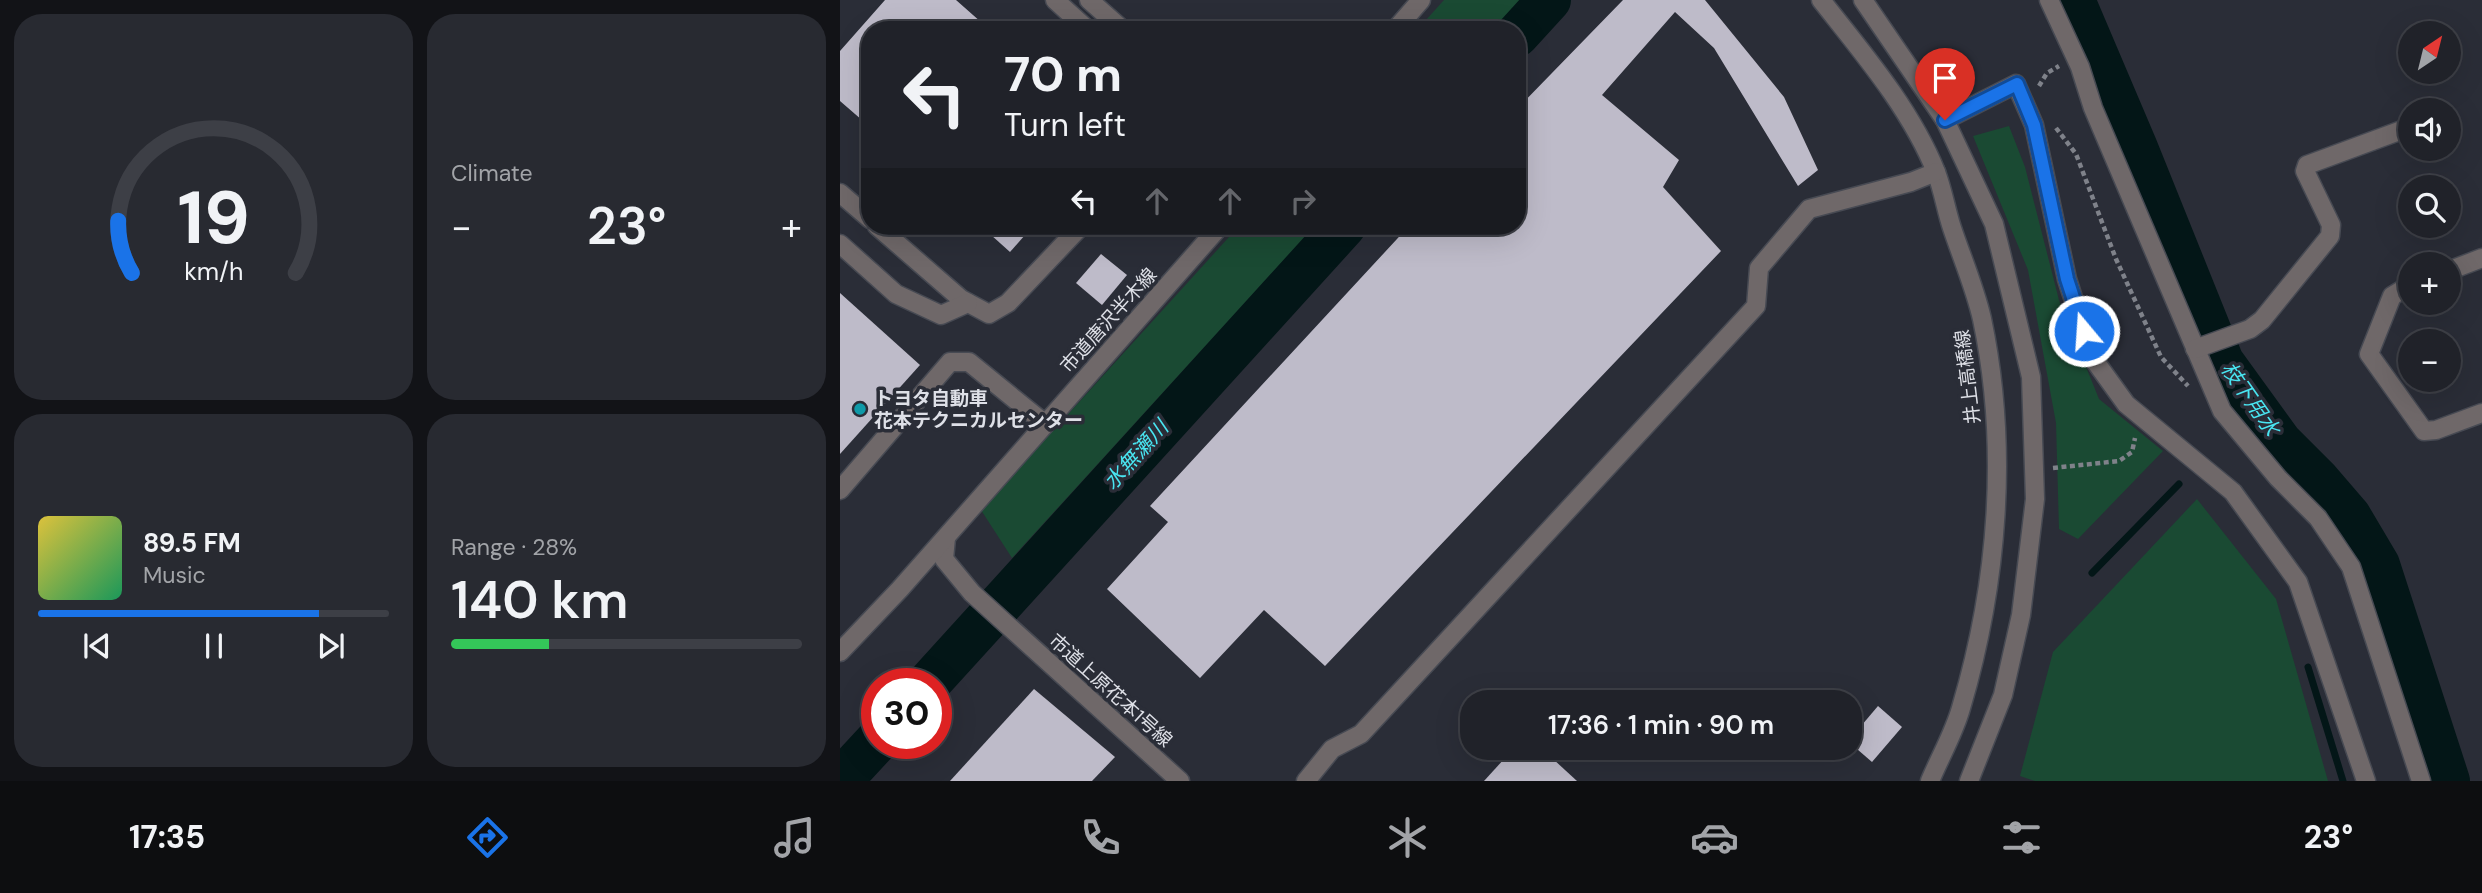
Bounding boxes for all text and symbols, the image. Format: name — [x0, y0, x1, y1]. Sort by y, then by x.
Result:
north arrow — [2398, 21, 2460, 84]
map controls — [2398, 21, 2461, 392]
text: 70 m — [1004, 42, 1122, 106]
pin — [1915, 48, 1975, 120]
icon: left — [889, 49, 980, 140]
icon: arrive — [1926, 59, 1964, 97]
button: sound — [2398, 98, 2461, 161]
text: Turn left — [1004, 104, 1126, 146]
text: Climate — [451, 158, 533, 188]
text: 19 — [177, 171, 250, 266]
button: search — [2398, 175, 2461, 238]
icon: left — [1065, 182, 1103, 220]
icon: ahead — [1138, 182, 1176, 220]
icon: ahead — [1211, 182, 1249, 220]
icon: right — [1284, 182, 1322, 220]
text: 23° — [587, 192, 666, 260]
text: − — [451, 202, 472, 252]
text: + — [781, 202, 802, 252]
button: + — [2398, 252, 2461, 315]
text: km/h — [184, 255, 243, 288]
street label: 市道唐沢半木線 — [1055, 263, 1162, 378]
position arrow — [2047, 294, 2121, 368]
street label: 井上高橋線 — [1949, 328, 1986, 426]
button: − — [2398, 329, 2461, 392]
water label: 枝下用水 — [2214, 357, 2287, 443]
place label: トヨタ自動車 花本テクニカルセンター — [874, 386, 1083, 433]
marker: トヨタ自動車 花本テクニカルセンター — [852, 401, 868, 417]
water label: 水無瀬川 — [1097, 413, 1176, 496]
text: 89.5 FM — [143, 526, 241, 560]
text: Range · 28% — [451, 532, 577, 562]
text: Music — [143, 560, 206, 590]
text: 140 km — [451, 566, 628, 634]
icon: previous — [78, 627, 116, 665]
icon: pause — [195, 627, 233, 665]
icon: next — [312, 627, 350, 665]
street label: 市道上原花本1号線 — [1044, 628, 1178, 753]
speed limit sign: 30 — [861, 668, 952, 759]
text: 17:36 · 1 min · 90 m — [1548, 708, 1774, 742]
icon: directions — [463, 813, 512, 862]
icon: music — [770, 813, 819, 862]
icon: phone — [1076, 813, 1125, 862]
icon: climate — [1383, 813, 1432, 862]
icon: car — [1690, 813, 1739, 862]
icon: filters — [1997, 813, 2046, 862]
text: 17:35 — [129, 816, 205, 858]
text: 23° — [2304, 816, 2353, 858]

